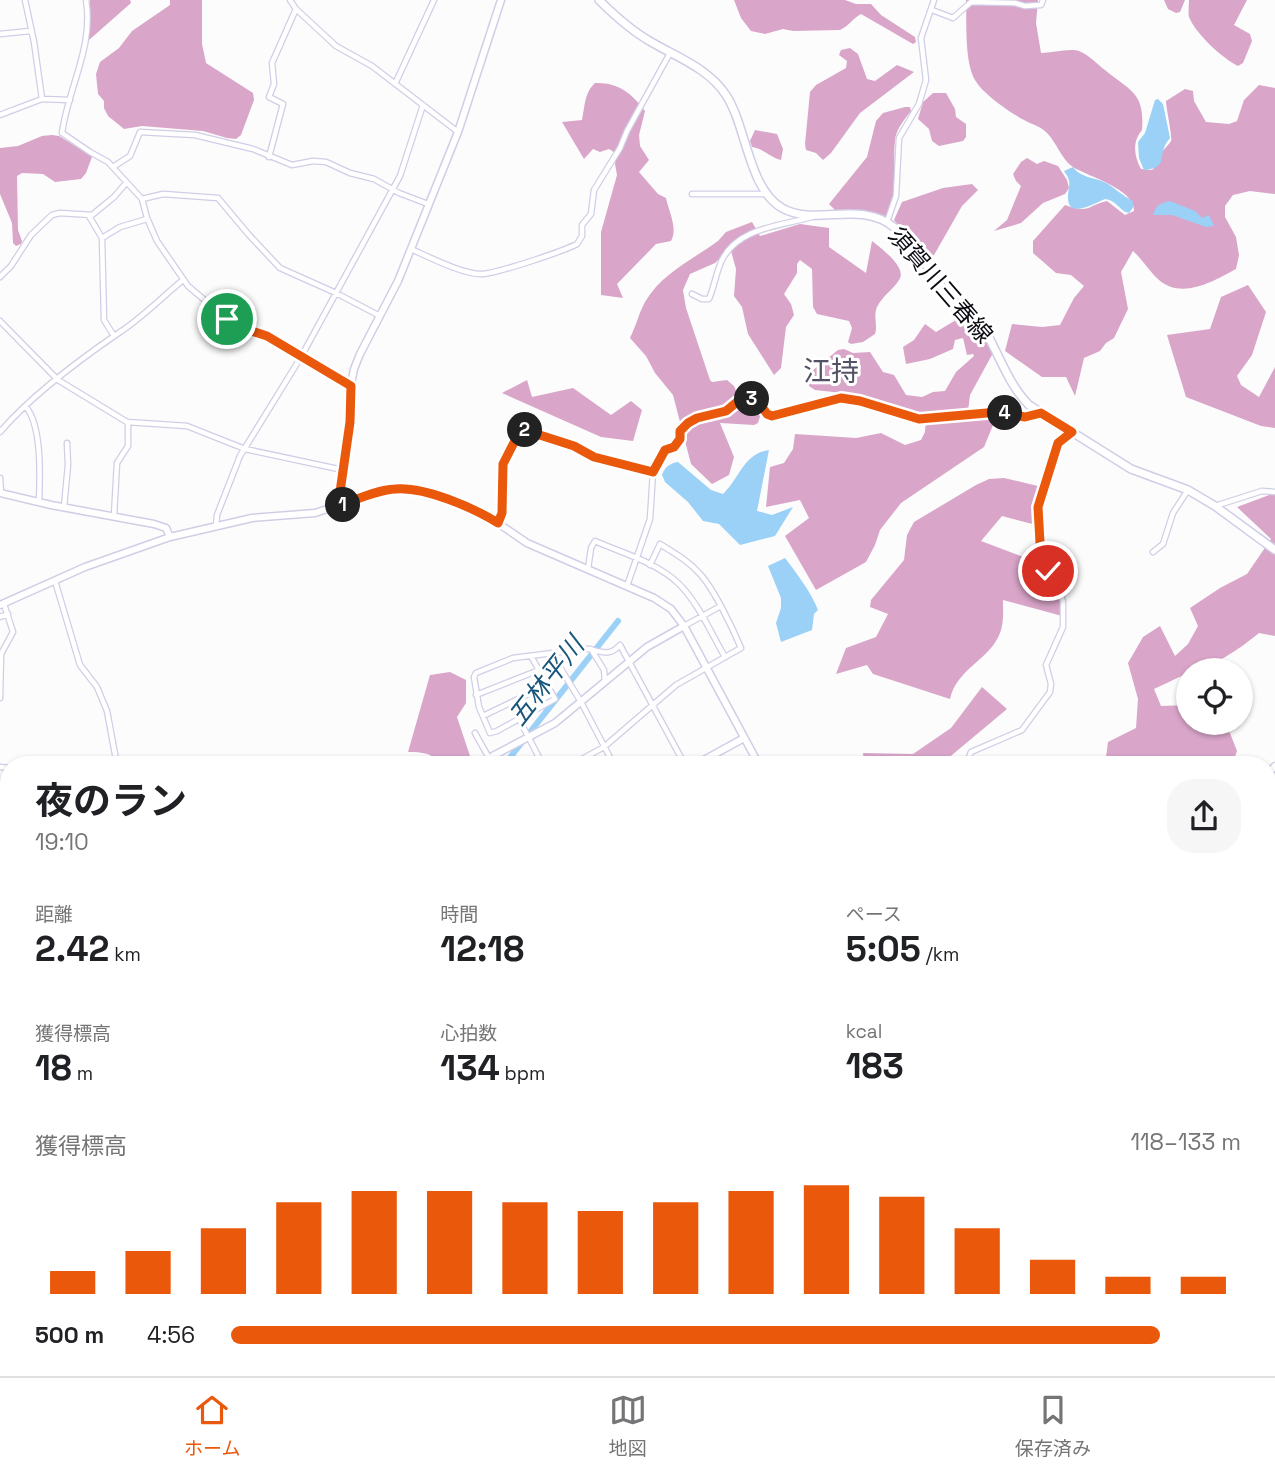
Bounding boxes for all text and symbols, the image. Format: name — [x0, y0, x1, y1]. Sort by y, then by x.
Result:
street label: 須賀川三春線 — [882, 220, 1000, 350]
pin — [197, 289, 257, 349]
icon: arrive — [208, 300, 246, 338]
district label: 江持 — [803, 353, 859, 389]
pin: 3 — [734, 382, 770, 416]
text: 3 — [746, 386, 757, 411]
pin: 4 — [988, 396, 1023, 430]
text: 4 — [998, 400, 1011, 425]
pin: 2 — [508, 412, 542, 448]
text: 2 — [519, 417, 530, 442]
pin: 1 — [326, 488, 360, 522]
text: 1 — [338, 492, 347, 517]
pin — [1018, 541, 1078, 601]
icon: check — [1029, 552, 1067, 590]
water label: 五林平川 — [501, 627, 593, 732]
map controls — [1176, 658, 1253, 735]
button: locate — [1176, 658, 1253, 735]
text: 夜のラン — [35, 777, 187, 825]
button: share — [1167, 779, 1241, 853]
text: 19:10 — [35, 827, 89, 857]
text: 距離 — [35, 902, 73, 927]
text: 時間 — [440, 902, 478, 927]
text: ペース — [846, 902, 902, 927]
text: 2.42 — [35, 927, 109, 971]
text: 12:18 — [440, 927, 524, 971]
text: 5:05 — [846, 927, 921, 971]
text: km — [109, 942, 141, 967]
text: /km — [921, 942, 959, 967]
text: kcal — [846, 1019, 882, 1044]
text: 獲得標高 — [35, 1021, 111, 1046]
text: 心拍数 — [440, 1021, 497, 1046]
text: 183 — [846, 1044, 904, 1088]
text: 18 — [35, 1046, 72, 1090]
text: 134 — [440, 1046, 500, 1090]
text: m — [72, 1061, 93, 1086]
text: bpm — [500, 1061, 545, 1086]
text: 118–133 m — [1130, 1127, 1241, 1157]
text: 獲得標高 — [35, 1131, 127, 1161]
text: 500 m — [35, 1320, 104, 1350]
text: 4:56 — [147, 1320, 195, 1350]
tab: ホーム — [184, 1391, 241, 1461]
tab: 地図 — [609, 1391, 647, 1461]
tab: 保存済み — [1015, 1391, 1091, 1461]

